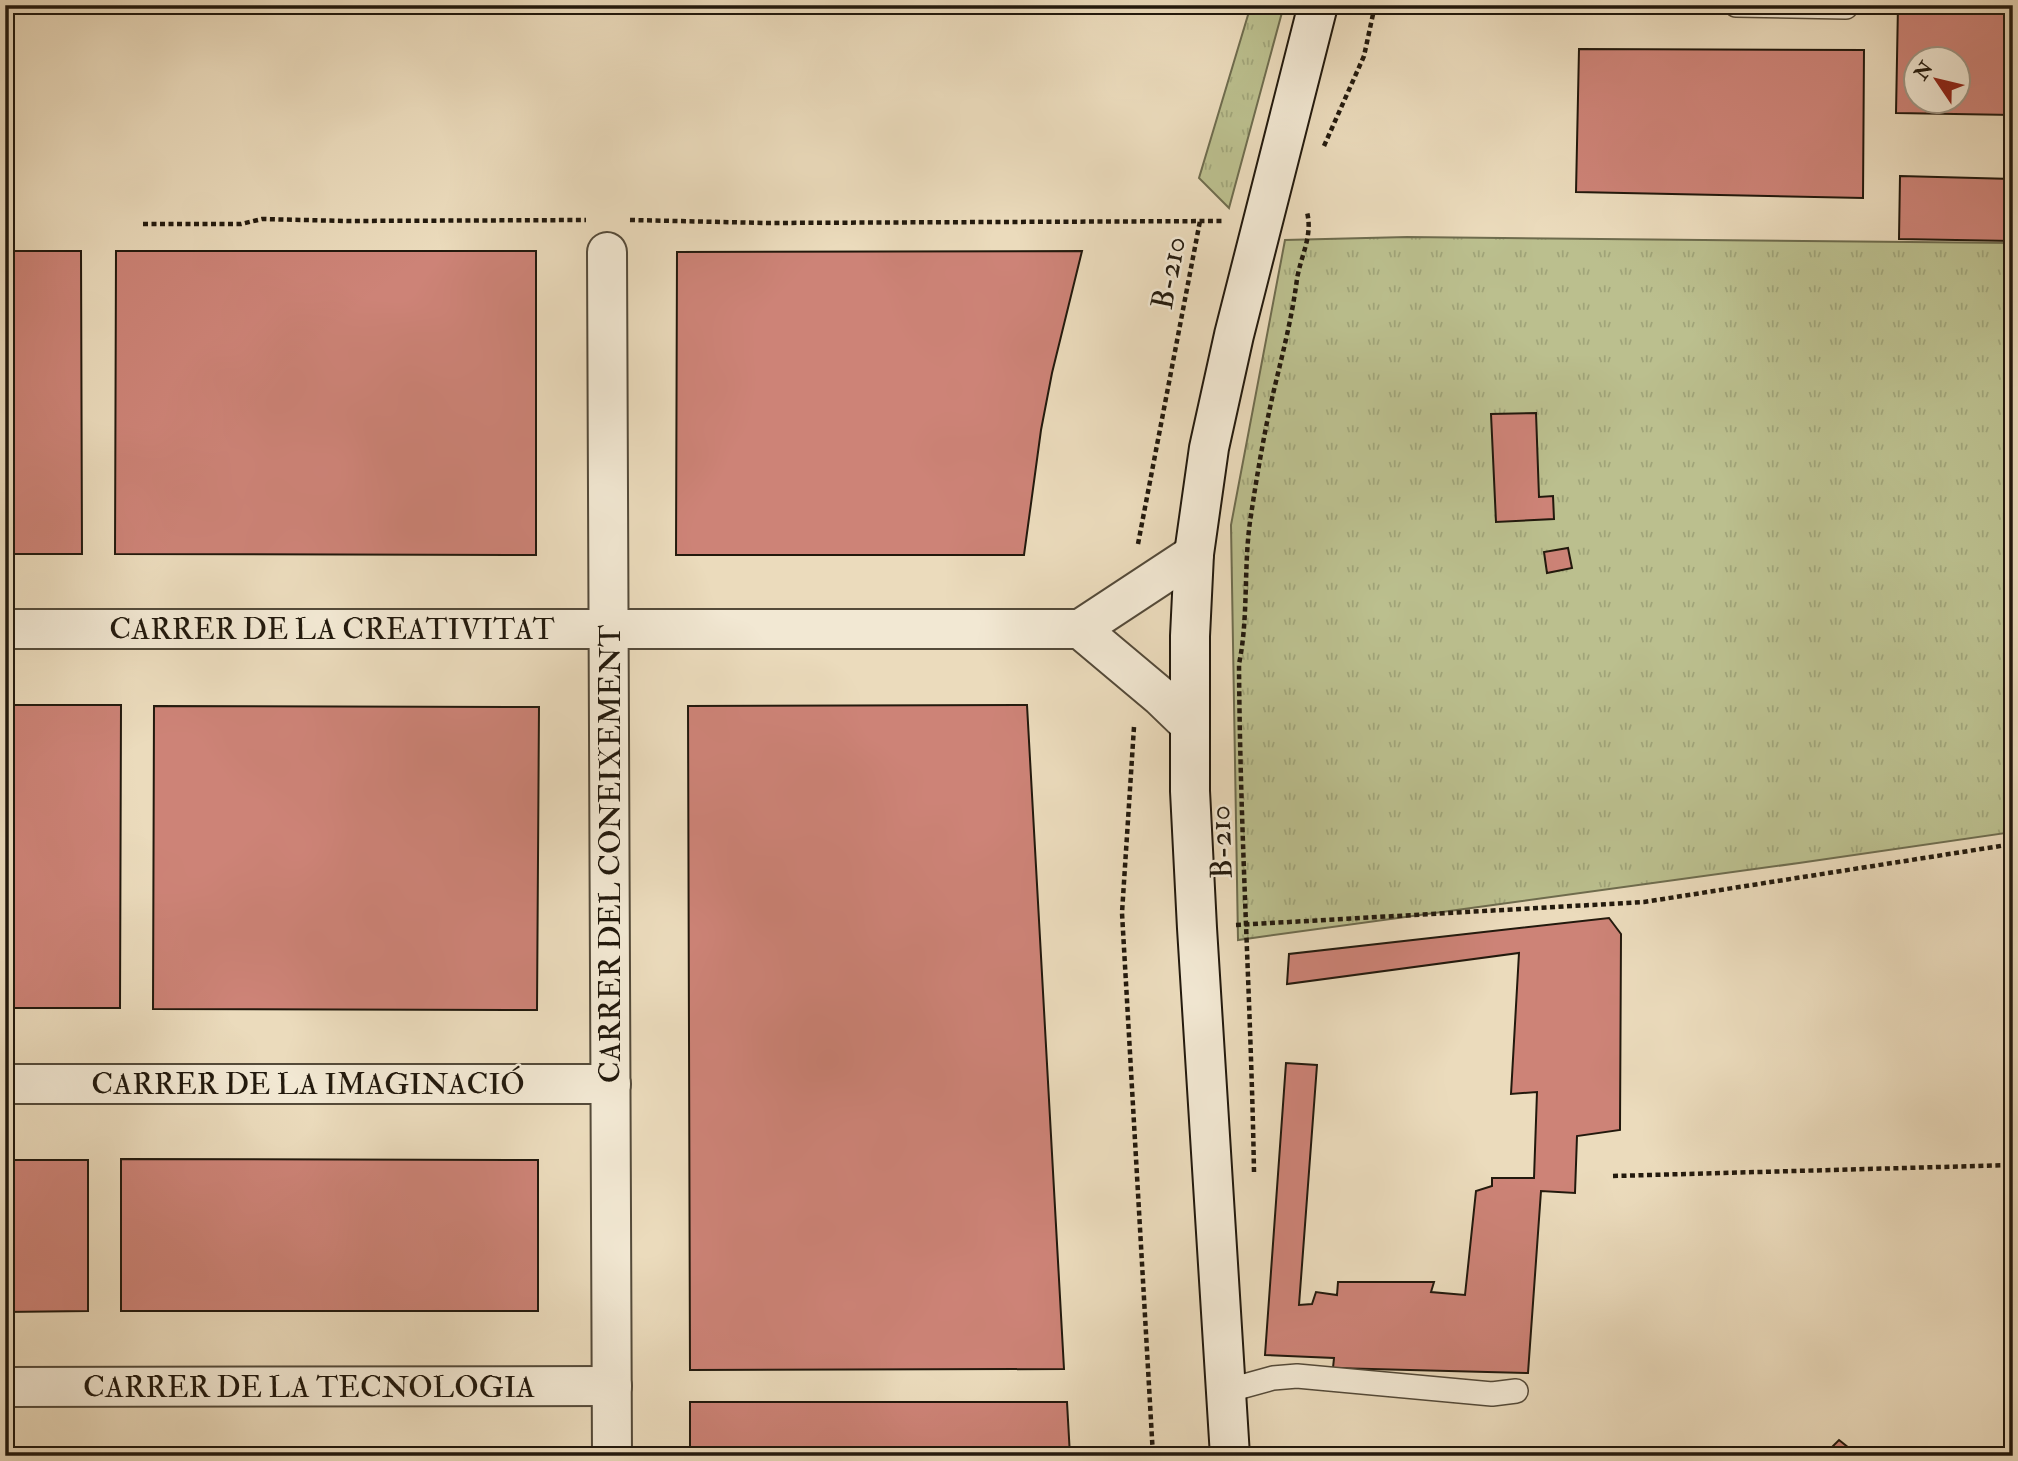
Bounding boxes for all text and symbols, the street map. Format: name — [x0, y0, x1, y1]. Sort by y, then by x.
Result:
north arrow — [1902, 46, 1972, 116]
text: N — [1909, 56, 1939, 85]
street label: B-210 — [1144, 233, 1194, 313]
street label: CARRER DE LA CREATIVITAT — [109, 611, 555, 648]
street label: CARRER DEL CONEIXEMENT — [592, 625, 629, 1083]
street label: B-210 — [1201, 805, 1241, 879]
street label: CARRER DE LA IMAGINACIÓ — [91, 1065, 525, 1103]
street label: CARRER DE LA TECNOLOGIA — [83, 1369, 535, 1406]

